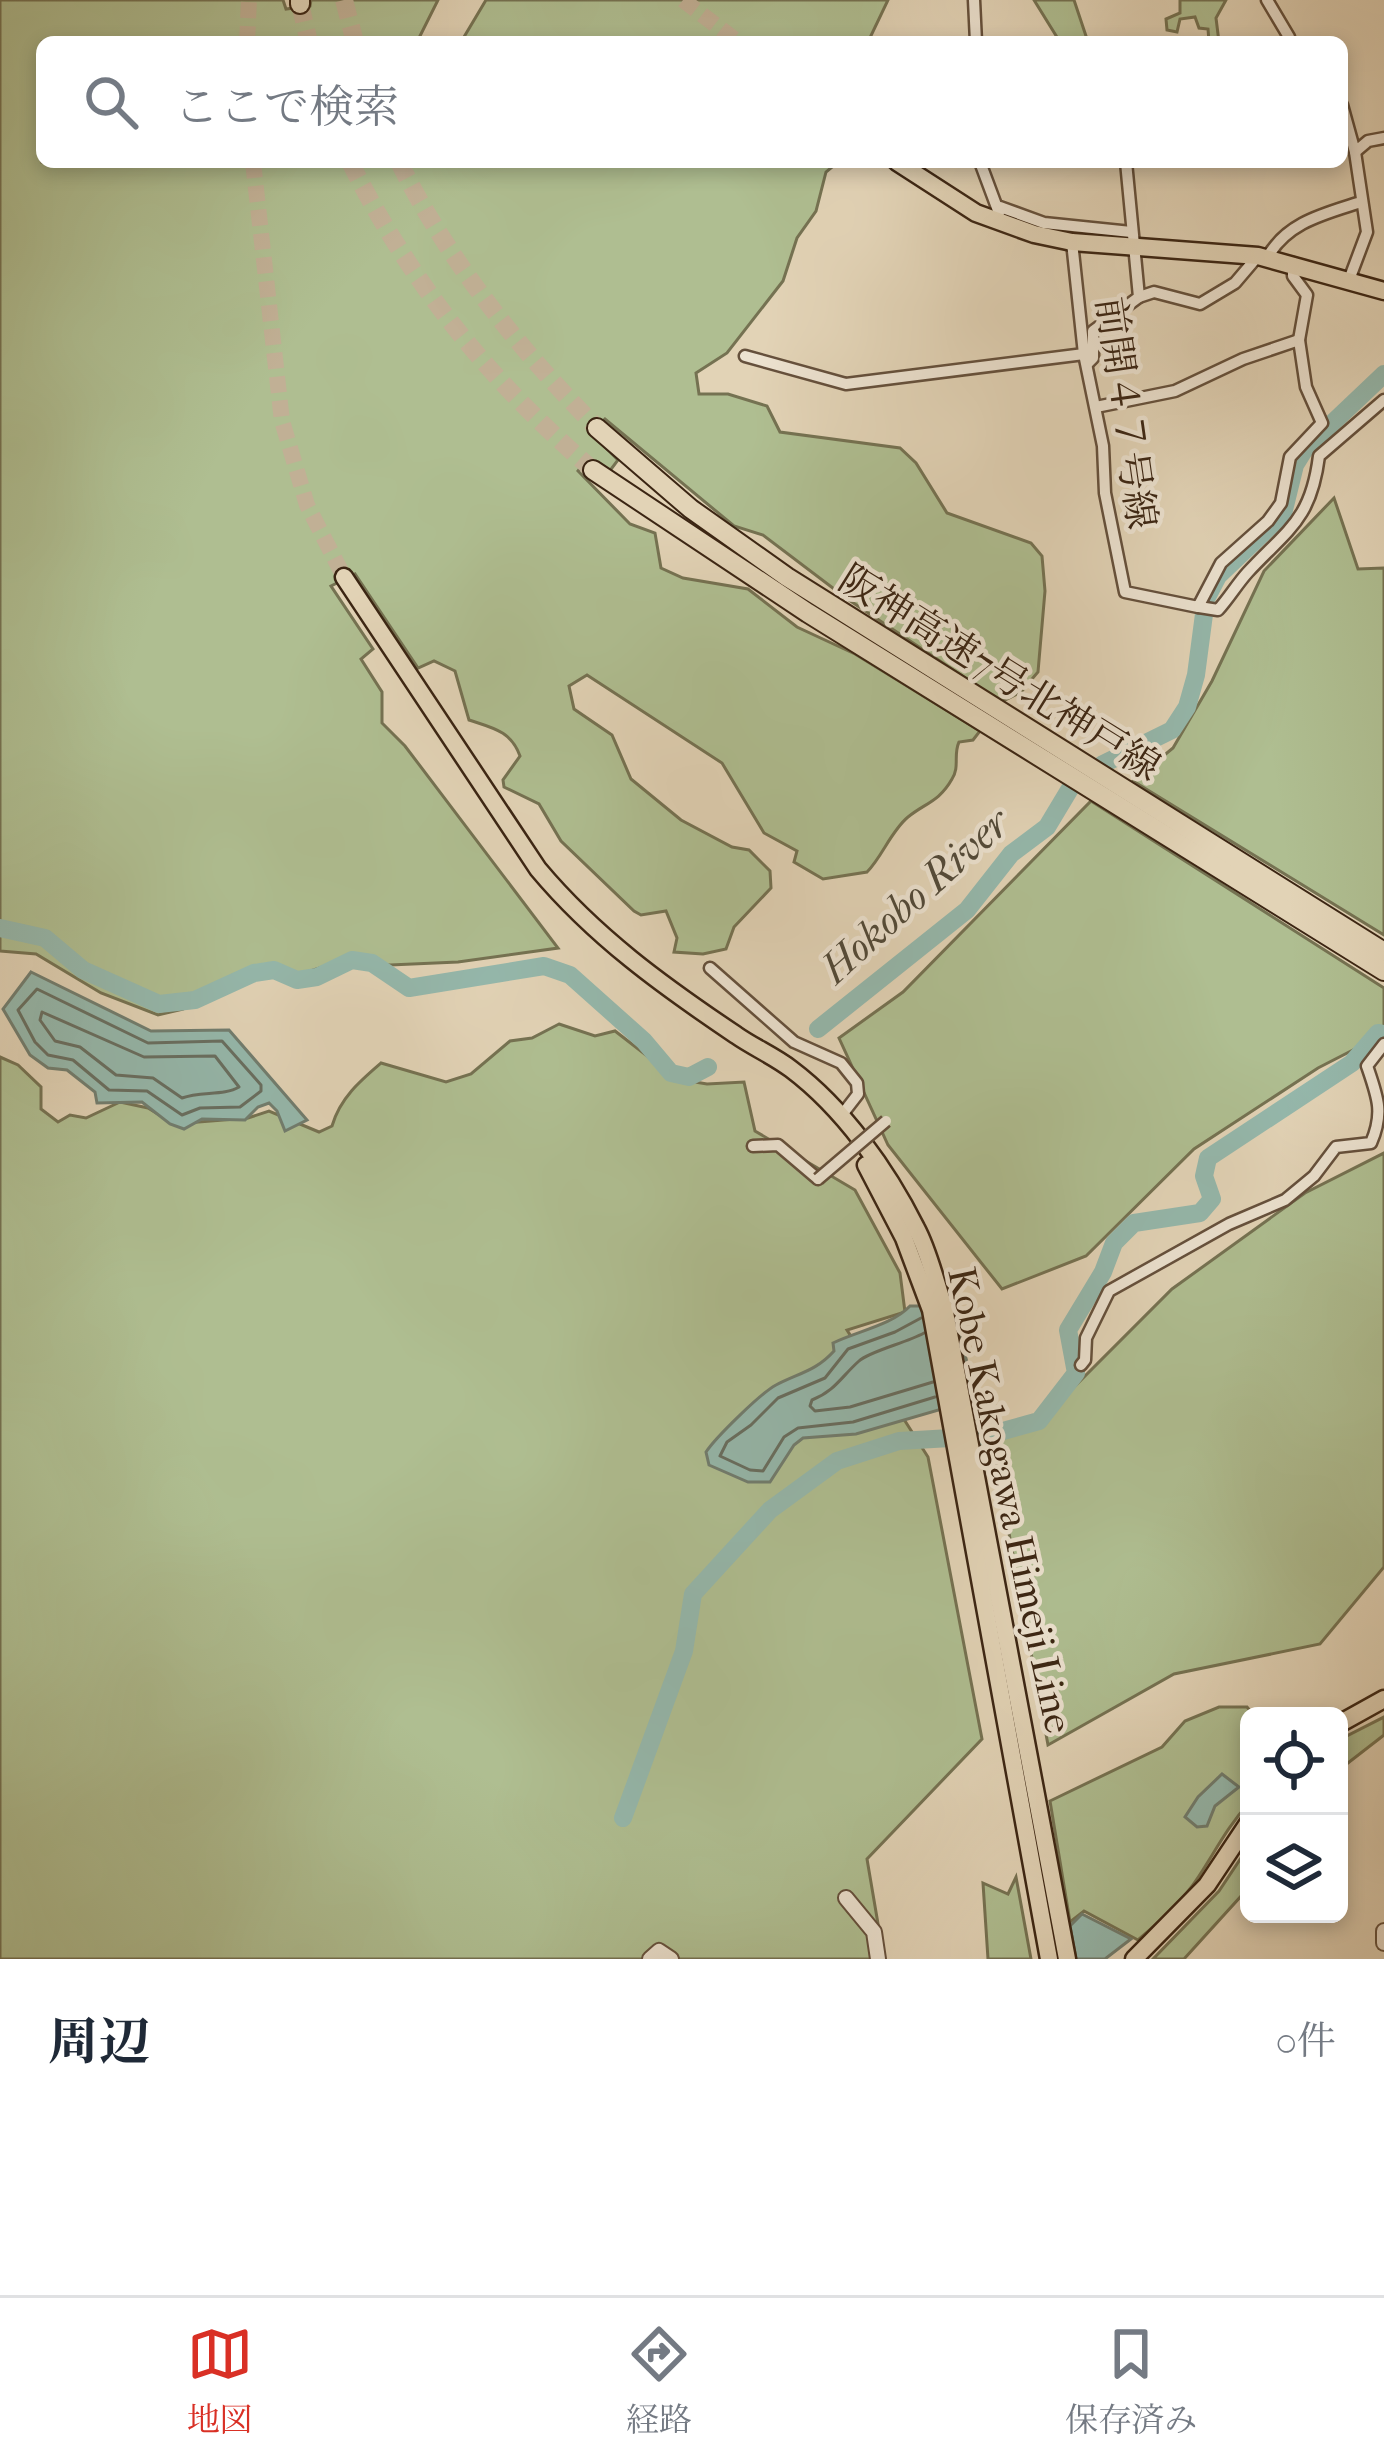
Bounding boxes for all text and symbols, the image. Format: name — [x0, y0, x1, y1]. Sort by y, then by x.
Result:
search box — [36, 36, 1348, 168]
icon: search — [78, 69, 144, 135]
text: ここで検索 — [174, 81, 399, 134]
street label: 前開４７号線 — [1087, 294, 1165, 532]
street label: 阪神高速7号北神戸線 — [831, 556, 1169, 790]
water label: Hokobo River — [809, 797, 1022, 995]
street label: Kobe Kakogawa Himeji Line — [938, 1263, 1082, 1737]
map controls — [1240, 1707, 1348, 1923]
button: locate — [1240, 1707, 1348, 1815]
button: layers — [1240, 1815, 1348, 1923]
text: 周辺 — [48, 2012, 150, 2072]
text: 0件 — [1275, 2018, 1336, 2064]
tab: 地図 — [187, 2321, 253, 2440]
tab: 経路 — [626, 2321, 692, 2440]
tab: 保存済み — [1065, 2321, 1197, 2440]

